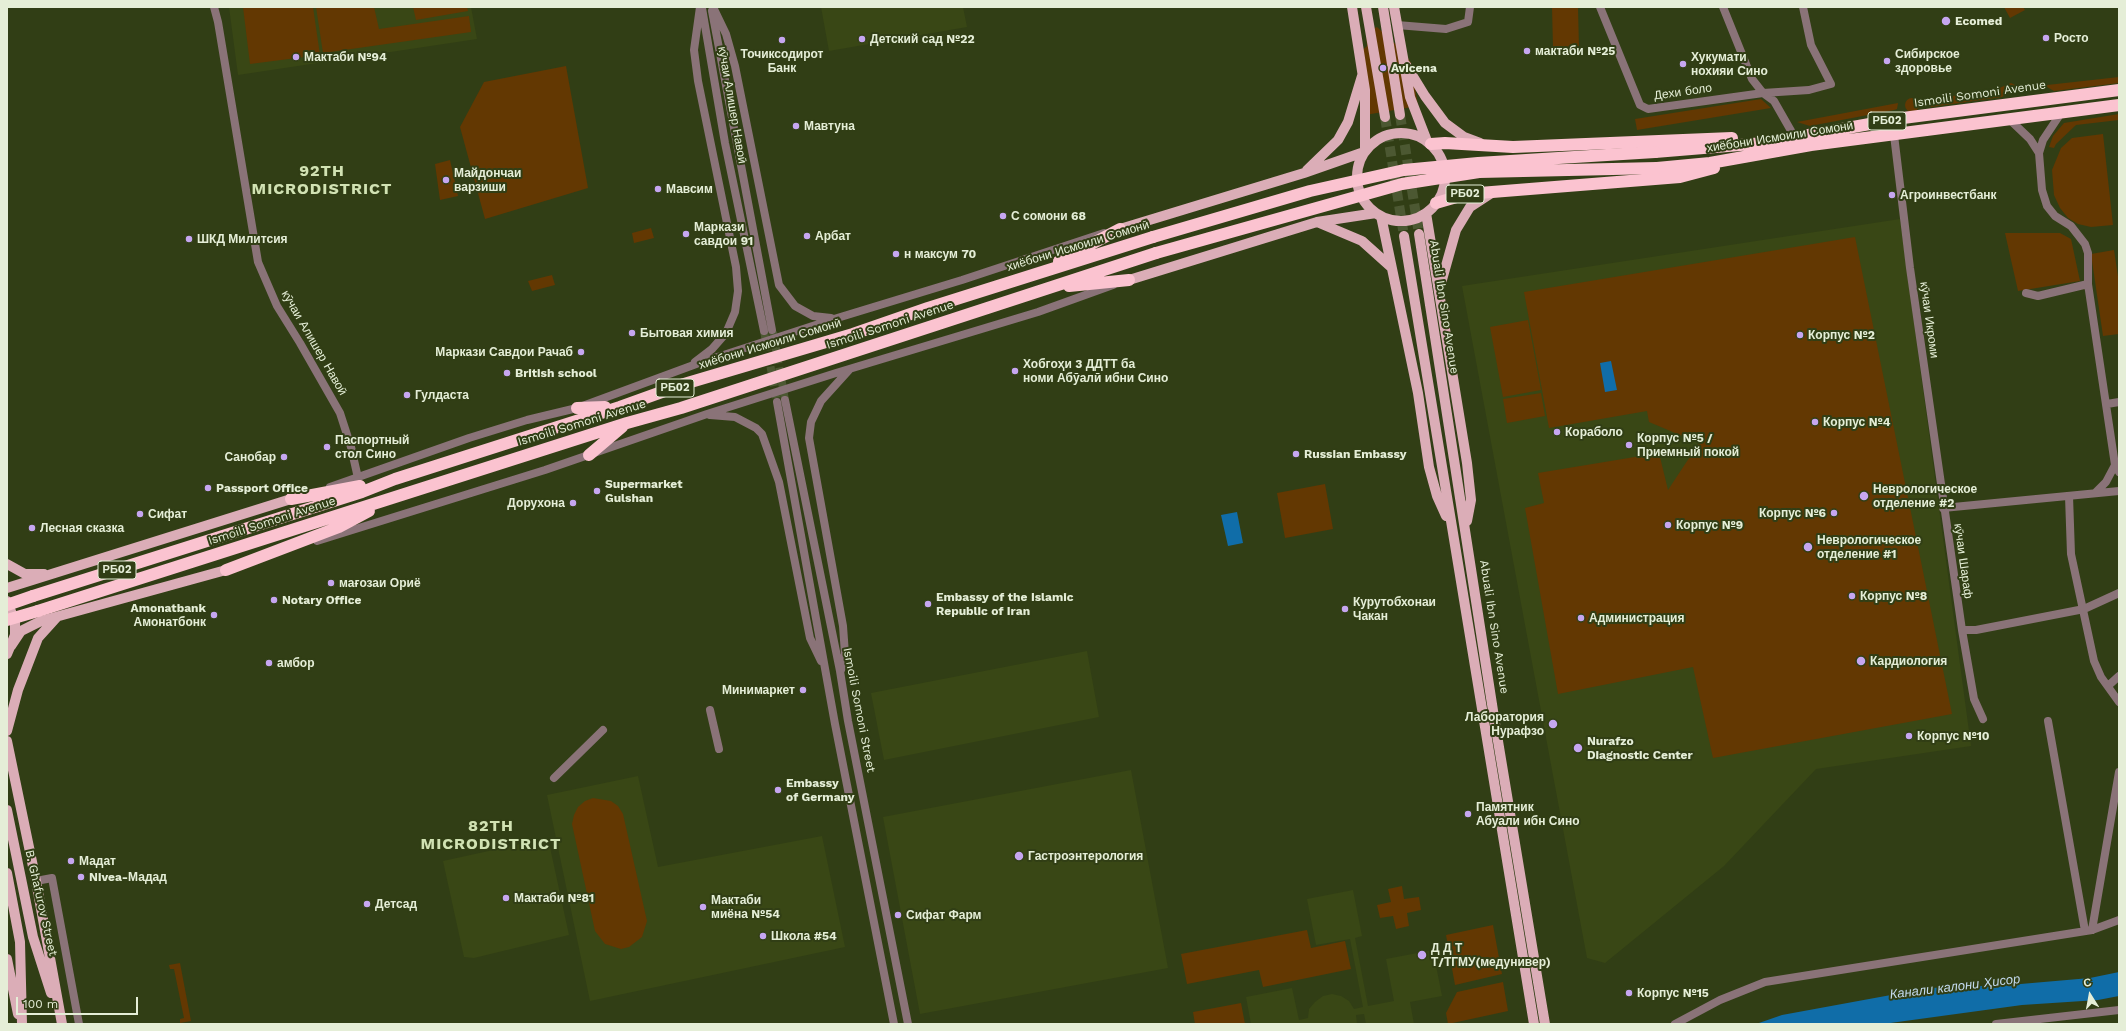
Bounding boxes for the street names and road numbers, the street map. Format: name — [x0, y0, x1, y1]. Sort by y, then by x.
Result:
street label: кӯчаи Алишер Навоӣ — [715, 45, 749, 165]
street label: Ismoili Somoni Avenue — [1913, 78, 2047, 110]
street label: Дехи боло — [1653, 81, 1713, 103]
road number: РБ02 — [1868, 112, 1906, 130]
street label: хиёбони Исмоили Сомонӣ — [1706, 118, 1854, 156]
road number: РБ02 — [1446, 185, 1484, 203]
street label: хиёбони Исмоили Сомонӣ — [1005, 217, 1151, 275]
street label: Abuali Ibn Sino Avenue — [1426, 239, 1462, 375]
street label: кӯчаи Икроми — [1917, 281, 1941, 359]
street label: кӯчаи Алишер Навоӣ — [278, 288, 350, 398]
street label: Ismoili Somoni Avenue — [824, 298, 956, 352]
street label: хиёбони Исмоили Сомонӣ — [697, 315, 843, 373]
road number: РБ02 — [656, 379, 694, 397]
street label: Ismoili Somoni Avenue — [516, 397, 648, 449]
street label: Ismoili Somoni Avenue — [206, 494, 338, 548]
street label: кӯчаи Шараф — [1951, 522, 1975, 600]
street label: Abuali Ibn Sino Avenue — [1476, 559, 1512, 695]
road number: РБ02 — [98, 561, 136, 579]
street label: Ismoili Somoni Street — [840, 646, 878, 774]
street label: B. Ghafurov Street — [22, 849, 60, 957]

